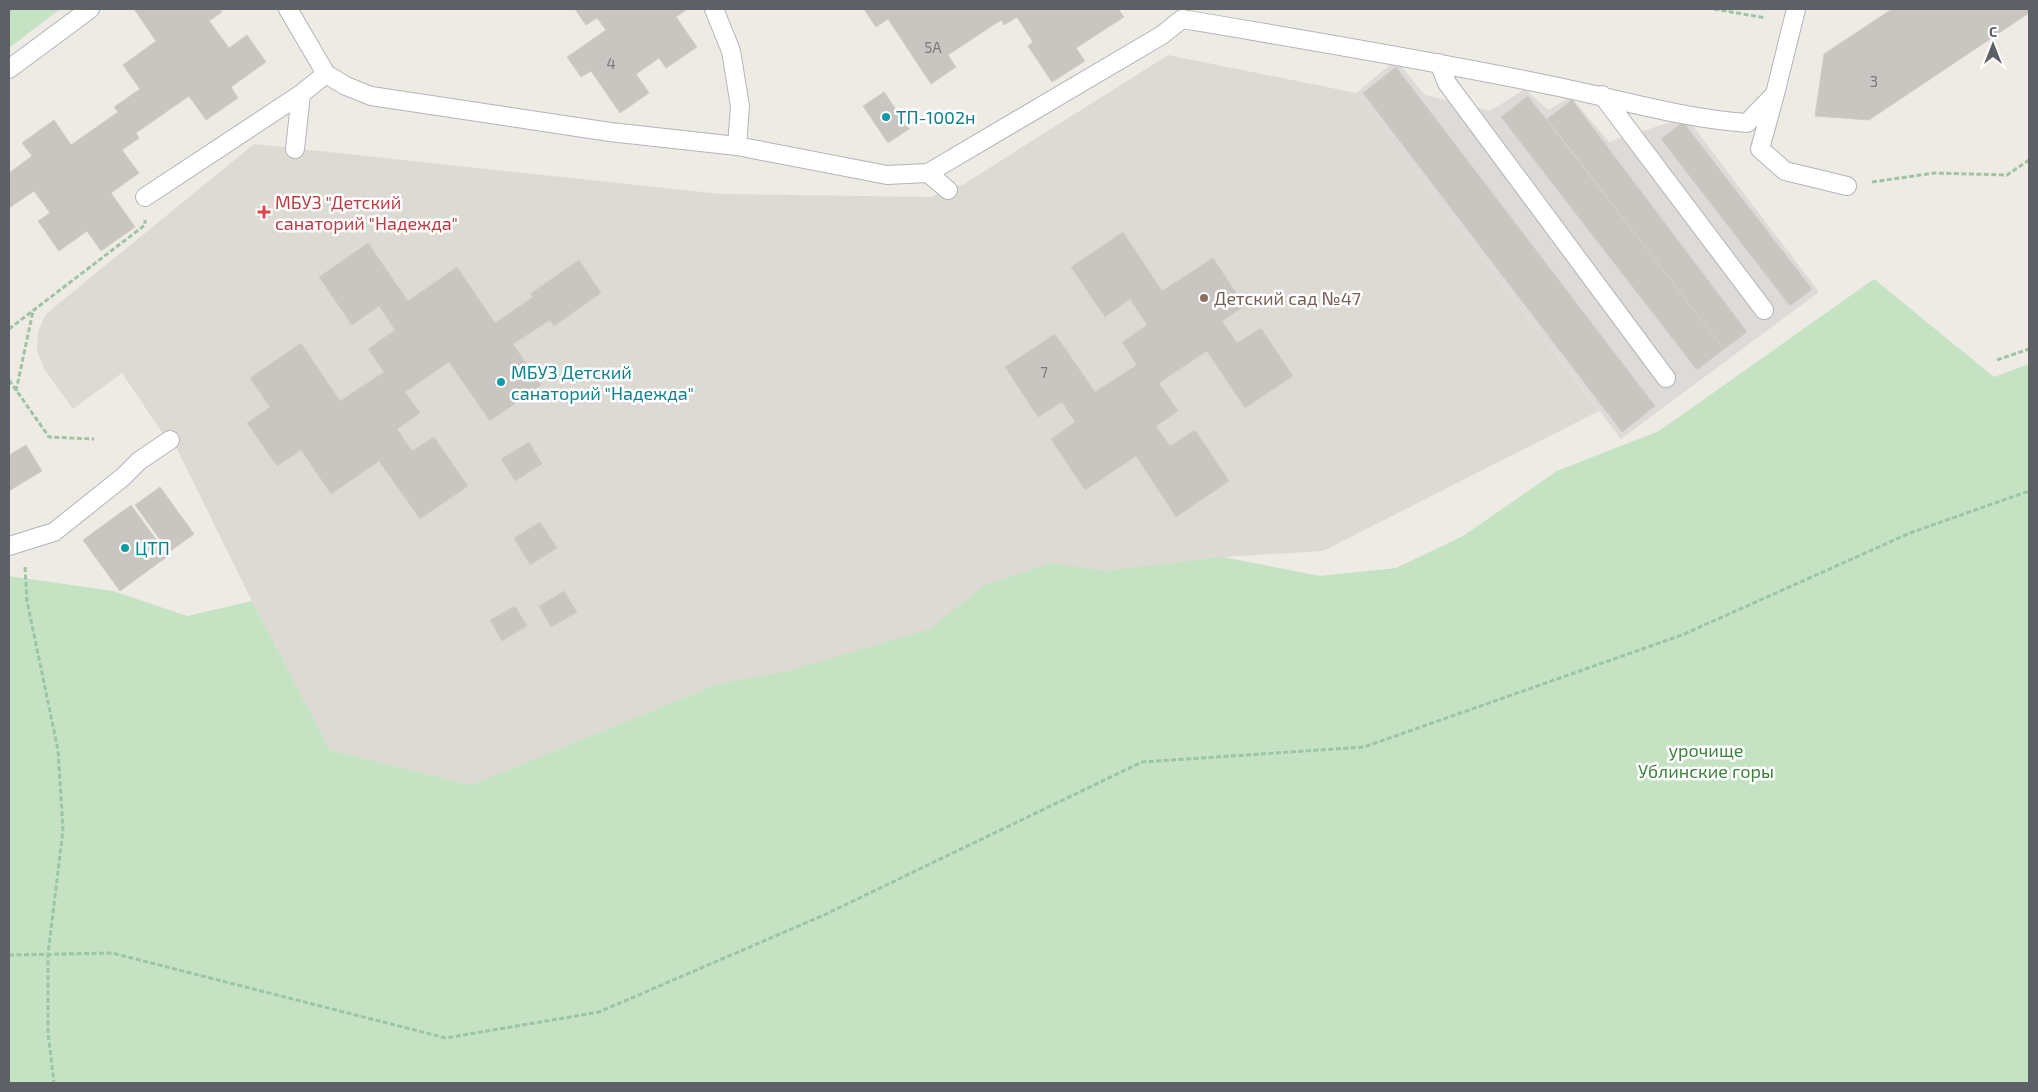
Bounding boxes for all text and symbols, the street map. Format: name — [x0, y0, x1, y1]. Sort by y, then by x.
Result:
north arrow — [1968, 20, 2018, 70]
text: С — [1989, 23, 1997, 40]
house number: 5А — [924, 38, 942, 56]
house number: 4 — [606, 54, 616, 72]
house number: 3 — [1870, 72, 1878, 90]
place label: ТП-1002н — [896, 106, 975, 128]
marker: ТП-1002н — [880, 111, 892, 123]
place label: МБУЗ "Детский санаторий "Надежда" — [275, 191, 458, 234]
marker: МБУЗ "Детский санаторий "Надежда" — [257, 205, 271, 219]
place label: Детский сад №47 — [1214, 287, 1361, 309]
marker: Детский сад №47 — [1198, 292, 1210, 304]
place label: МБУЗ Детский санаторий "Надежда" — [511, 361, 694, 404]
house number: 7 — [1040, 363, 1048, 381]
marker: МБУЗ Детский санаторий "Надежда" — [495, 376, 507, 388]
place label: ЦТП — [135, 537, 170, 559]
marker: ЦТП — [119, 542, 131, 554]
park label: урочище Ублинские горы — [1638, 739, 1774, 782]

